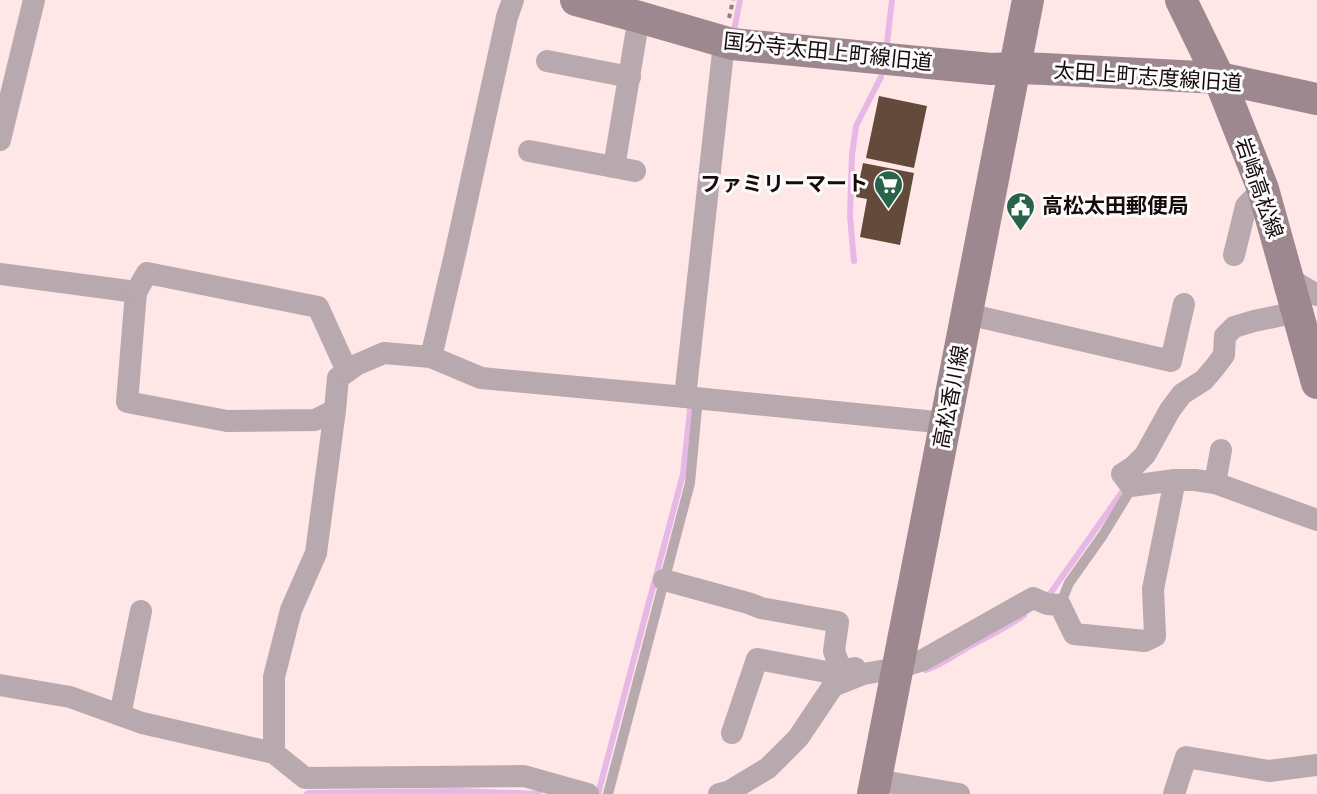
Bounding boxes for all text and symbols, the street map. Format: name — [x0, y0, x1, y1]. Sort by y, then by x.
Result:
street label: 国分寺太田上町線旧道 — [722, 29, 934, 75]
street label: 太田上町志度線旧道 — [1053, 58, 1243, 96]
street label: 岩崎高松線 — [1231, 134, 1287, 242]
supermarket icon: ファミリーマート — [873, 168, 905, 210]
place label: ファミリーマート — [700, 172, 868, 196]
public building icon: 高松太田郵便局 — [1005, 190, 1037, 232]
place label: 高松太田郵便局 — [1042, 194, 1189, 218]
street label: 高松香川線 — [929, 343, 973, 451]

